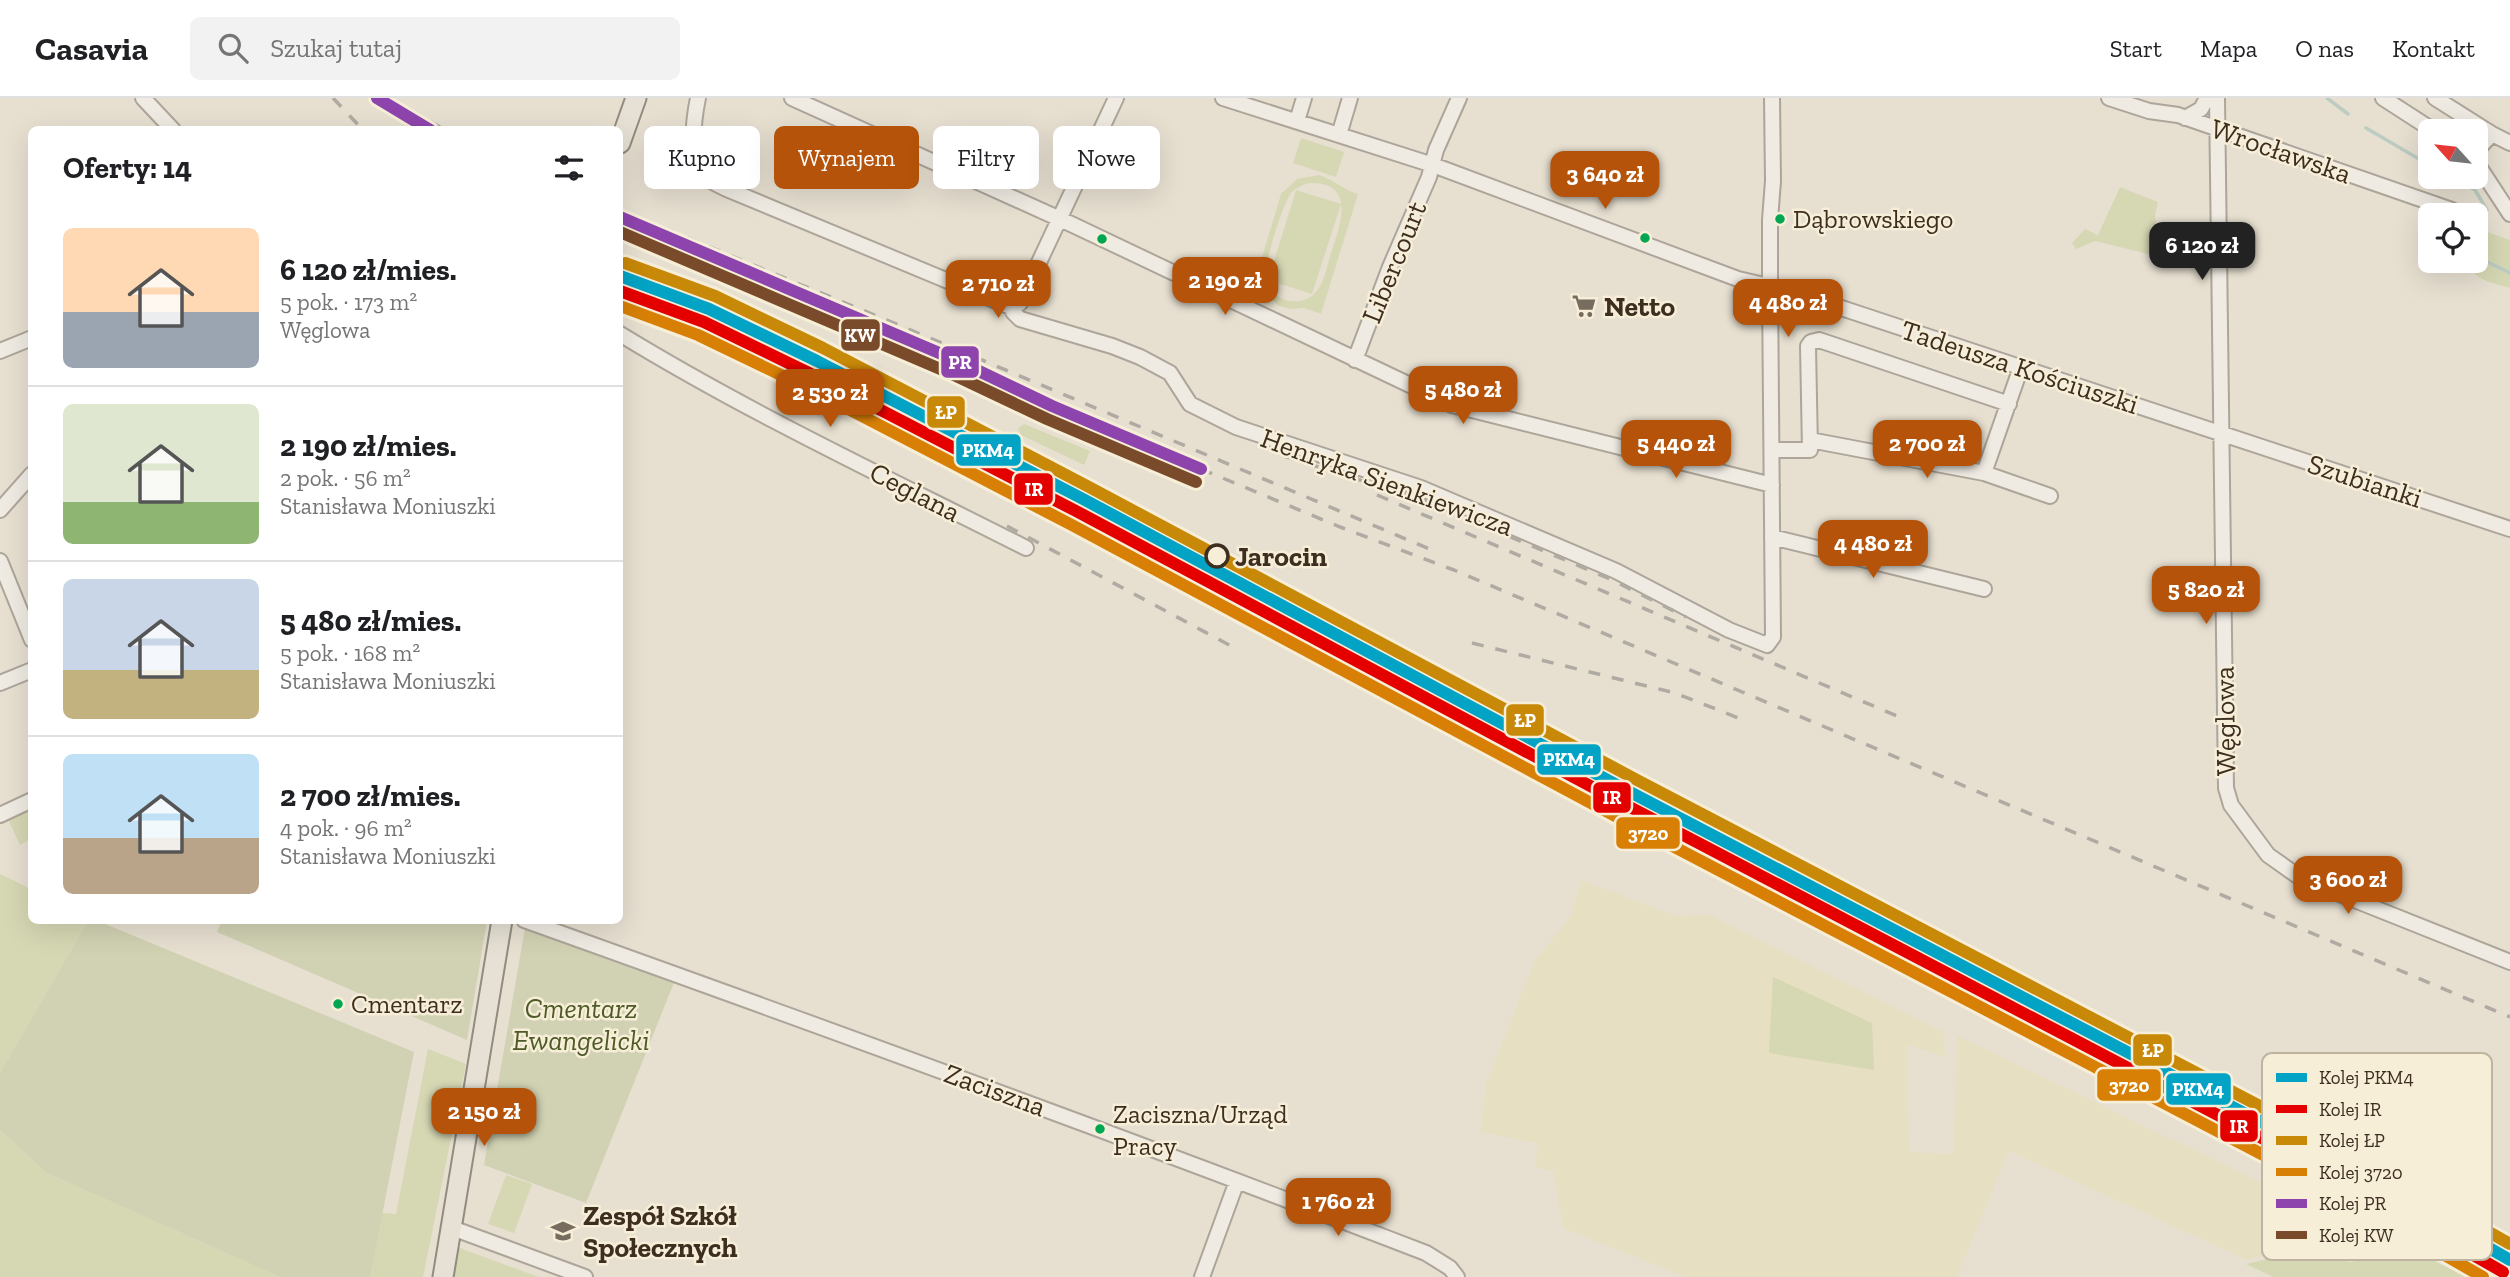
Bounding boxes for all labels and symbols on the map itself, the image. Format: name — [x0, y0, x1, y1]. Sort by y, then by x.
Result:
street label: Wrocławska — [2206, 112, 2356, 191]
north arrow — [2418, 119, 2488, 189]
pin: 3 640 zł — [1533, 152, 1677, 211]
street label: Libercourt — [1355, 196, 1434, 328]
place label: Dąbrowskiego — [1793, 203, 1953, 235]
marker: Dąbrowskiego — [1773, 212, 1787, 226]
pin: 6 120 zł — [2130, 222, 2274, 282]
unlabelled marker — [1638, 231, 1652, 245]
unlabelled marker — [1095, 232, 1109, 246]
pin: 2 190 zł — [1153, 258, 1297, 317]
pin: 2 710 zł — [926, 260, 1070, 320]
pin: 4 480 zł — [1716, 280, 1860, 339]
place label: Netto — [1604, 290, 1675, 323]
supermarket icon: Netto — [1570, 292, 1598, 320]
street label: Tadeusza Kościuszki — [1897, 313, 2143, 421]
line badge: KW — [840, 318, 881, 352]
text: KW — [844, 324, 876, 347]
line badge: PR — [940, 345, 980, 379]
text: PR — [948, 351, 972, 374]
pin: 5 480 zł — [1391, 366, 1535, 426]
pin: 2 530 zł — [758, 370, 902, 429]
line badge: ŁP — [926, 395, 966, 429]
text: ŁP — [935, 401, 958, 424]
pin: 5 440 zł — [1604, 420, 1748, 480]
pin: 2 700 zł — [1855, 420, 1999, 480]
street label: Henryka Sienkiewicza — [1256, 421, 1518, 543]
line badge: PKM4 — [955, 433, 1022, 467]
text: PKM4 — [962, 439, 1014, 462]
street label: Szubianki — [2304, 447, 2426, 515]
street label: Ceglana — [864, 455, 966, 529]
line badge: IR — [1013, 472, 1054, 506]
text: IR — [1025, 478, 1043, 501]
pin: 4 480 zł — [1801, 520, 1945, 580]
place label: Jarocin — [1235, 540, 1328, 573]
marker: Jarocin — [1205, 544, 1229, 568]
pin: 5 820 zł — [2134, 566, 2278, 626]
street label: Węglowa — [2208, 665, 2242, 776]
line badge: ŁP — [1505, 703, 1545, 737]
text: ŁP — [1514, 709, 1537, 732]
line badge: PKM4 — [1536, 743, 1602, 776]
text: PKM4 — [1543, 748, 1595, 771]
line badge: IR — [1592, 781, 1632, 814]
text: IR — [1603, 786, 1621, 809]
line badge: 3720 — [1615, 816, 1681, 850]
text: 3720 — [1628, 822, 1668, 845]
pin: 3 600 zł — [2276, 856, 2420, 916]
place label: Cmentarz — [351, 988, 463, 1020]
park label: Cmentarz Ewangelicki — [512, 992, 650, 1057]
marker: Cmentarz — [331, 997, 345, 1011]
line badge: ŁP — [2132, 1033, 2173, 1067]
text: ŁP — [2142, 1039, 2165, 1062]
legend — [2262, 1053, 2492, 1260]
street label: Zaciszna — [940, 1056, 1051, 1124]
text: Kolej PKM4 — [2319, 1066, 2414, 1089]
line badge: 3720 — [2096, 1068, 2162, 1102]
line badge: PKM4 — [2165, 1072, 2232, 1106]
text: 3720 — [2109, 1074, 2149, 1097]
text: PKM4 — [2172, 1078, 2224, 1101]
pin: 2 150 zł — [412, 1088, 556, 1148]
place label: Zaciszna/Urząd Pracy — [1113, 1098, 1287, 1162]
text: Kolej IR — [2319, 1098, 2382, 1121]
line badge: IR — [2219, 1109, 2259, 1143]
text: IR — [2230, 1115, 2248, 1138]
marker: Zaciszna/Urząd Pracy — [1093, 1122, 1107, 1136]
text: Kolej ŁP — [2319, 1129, 2385, 1152]
text: Kolej 3720 — [2319, 1161, 2403, 1184]
pin: 1 760 zł — [1266, 1178, 1410, 1238]
text: Kolej PR — [2319, 1192, 2386, 1215]
place label: Zespół Szkół Społecznych — [583, 1199, 737, 1264]
school or university icon: Zespół Szkół Społecznych — [549, 1217, 577, 1245]
text: Kolej KW — [2319, 1224, 2394, 1247]

